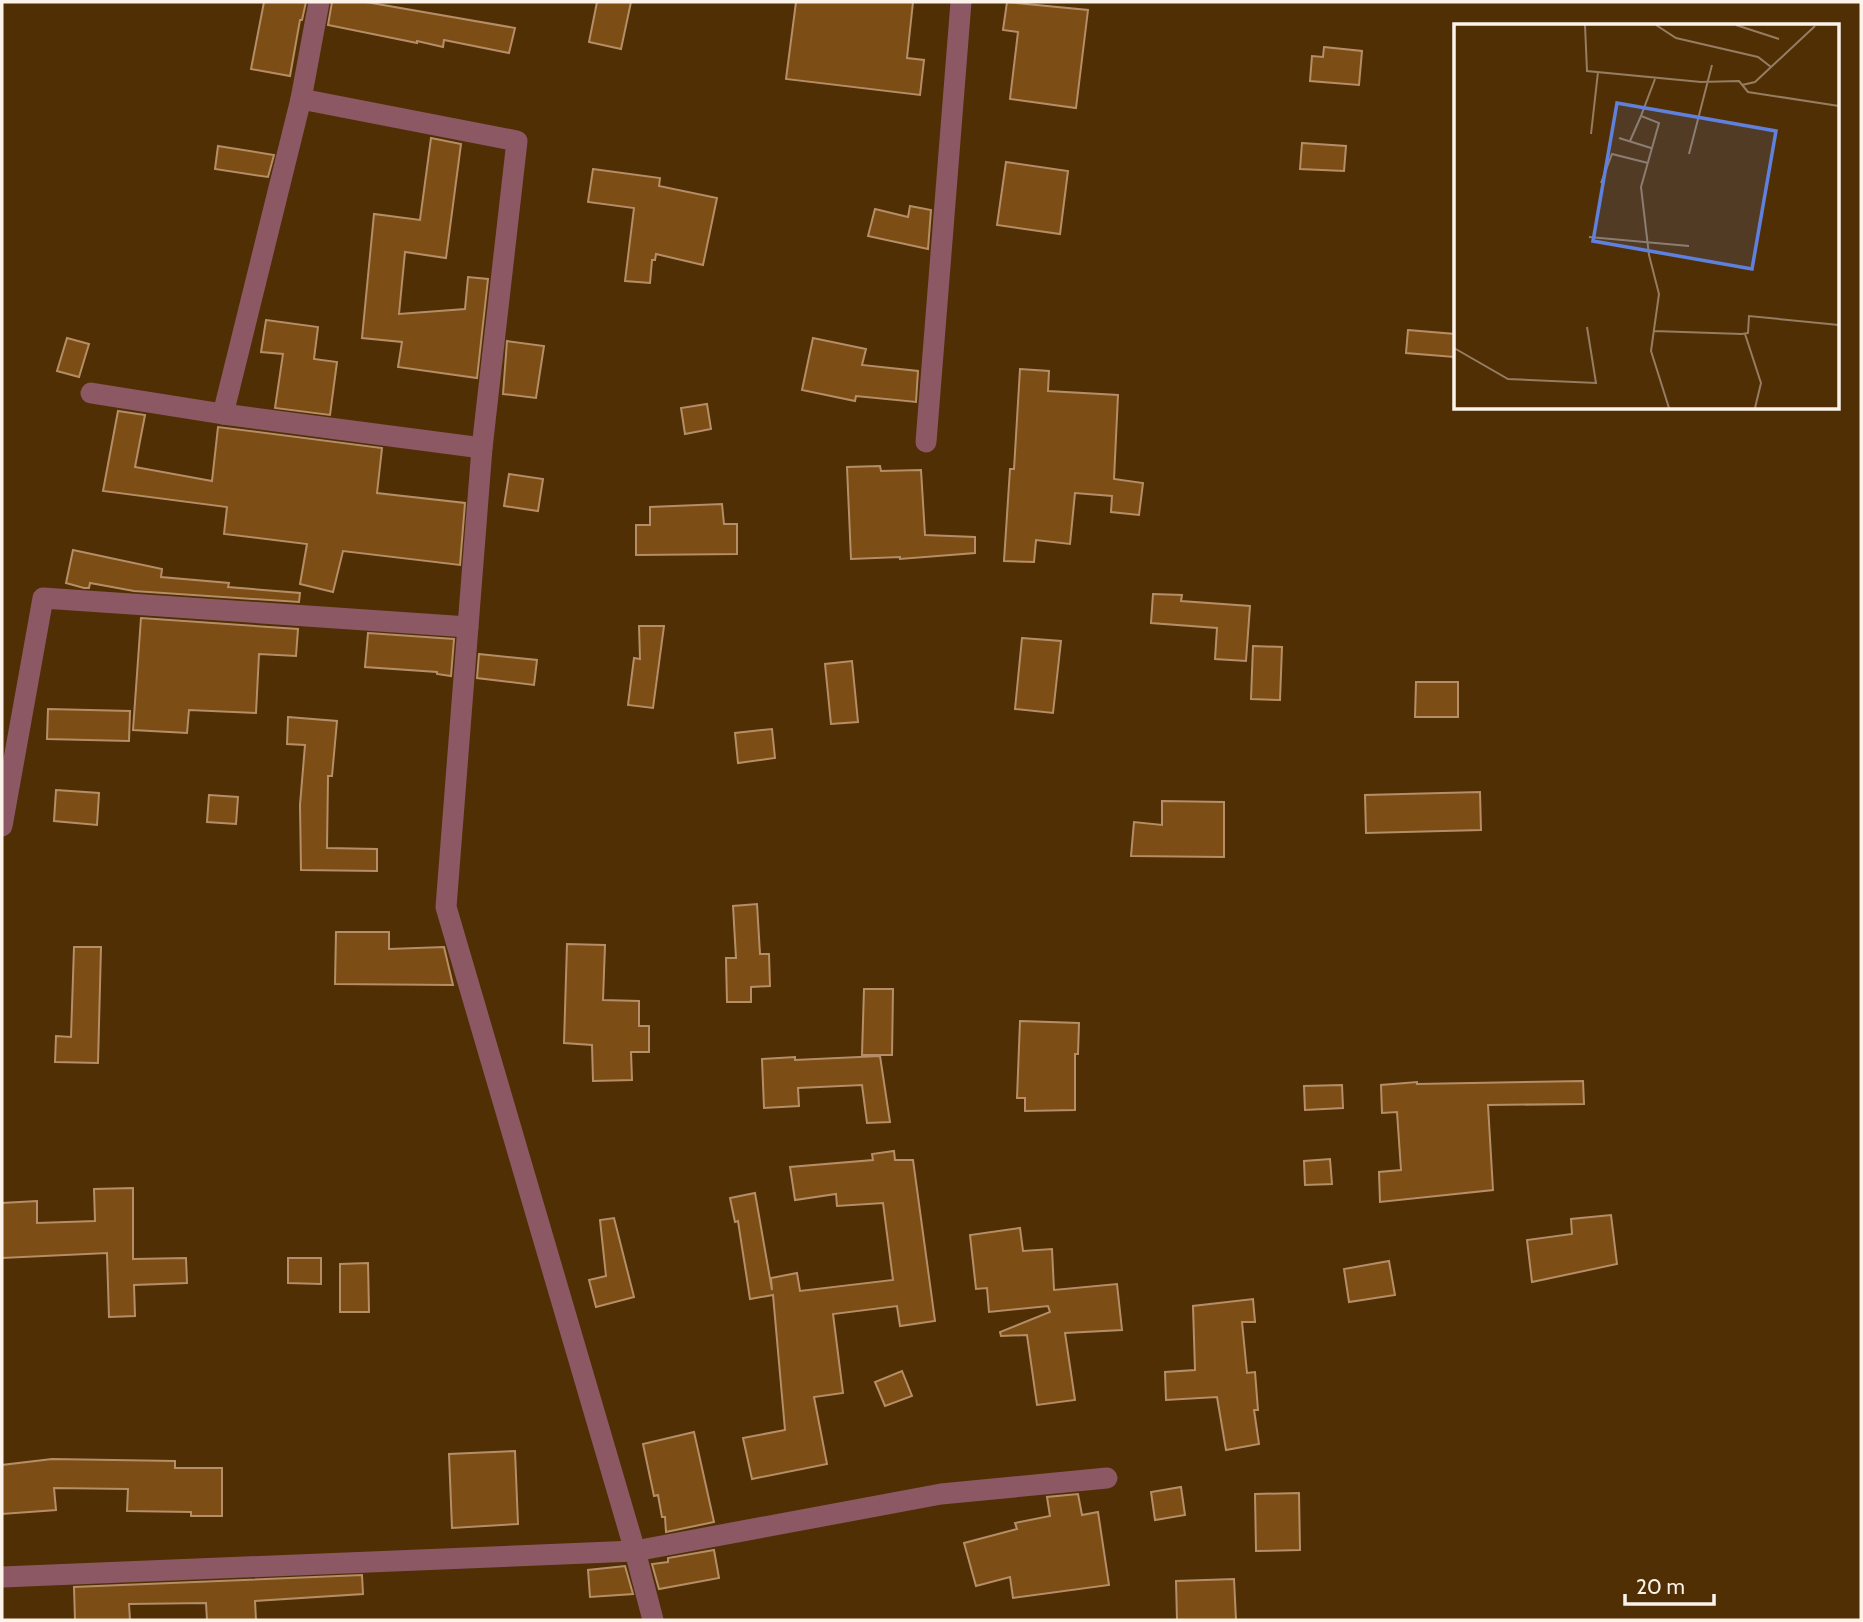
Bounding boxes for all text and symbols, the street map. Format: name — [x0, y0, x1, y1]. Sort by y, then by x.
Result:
inset map — [1454, 24, 1839, 410]
scale bar — [1625, 1562, 1714, 1606]
text: 20 m — [1636, 1574, 1685, 1599]

